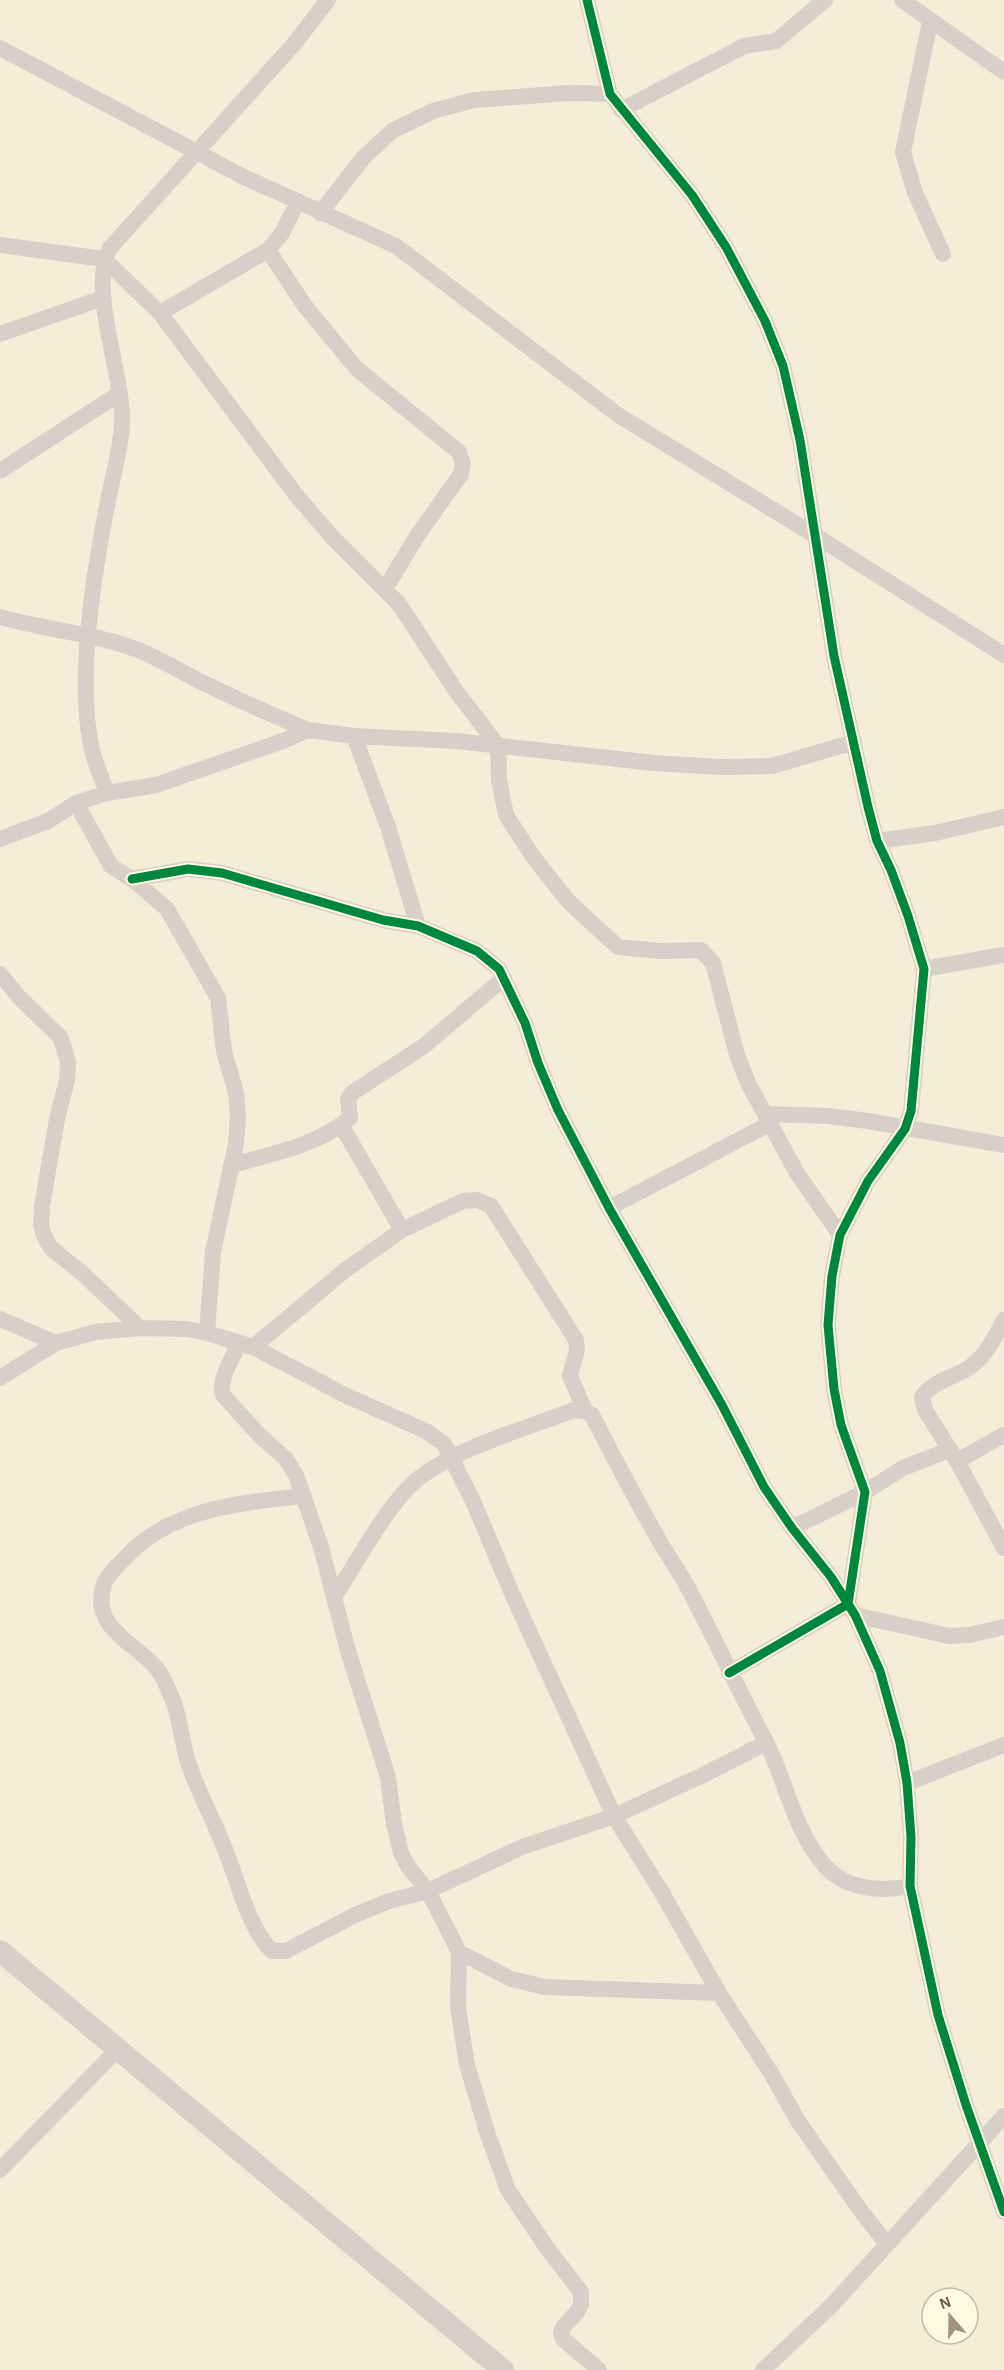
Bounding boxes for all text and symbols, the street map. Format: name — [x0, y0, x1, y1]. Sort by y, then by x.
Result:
north arrow — [920, 2286, 980, 2346]
text: N — [937, 2293, 953, 2312]

